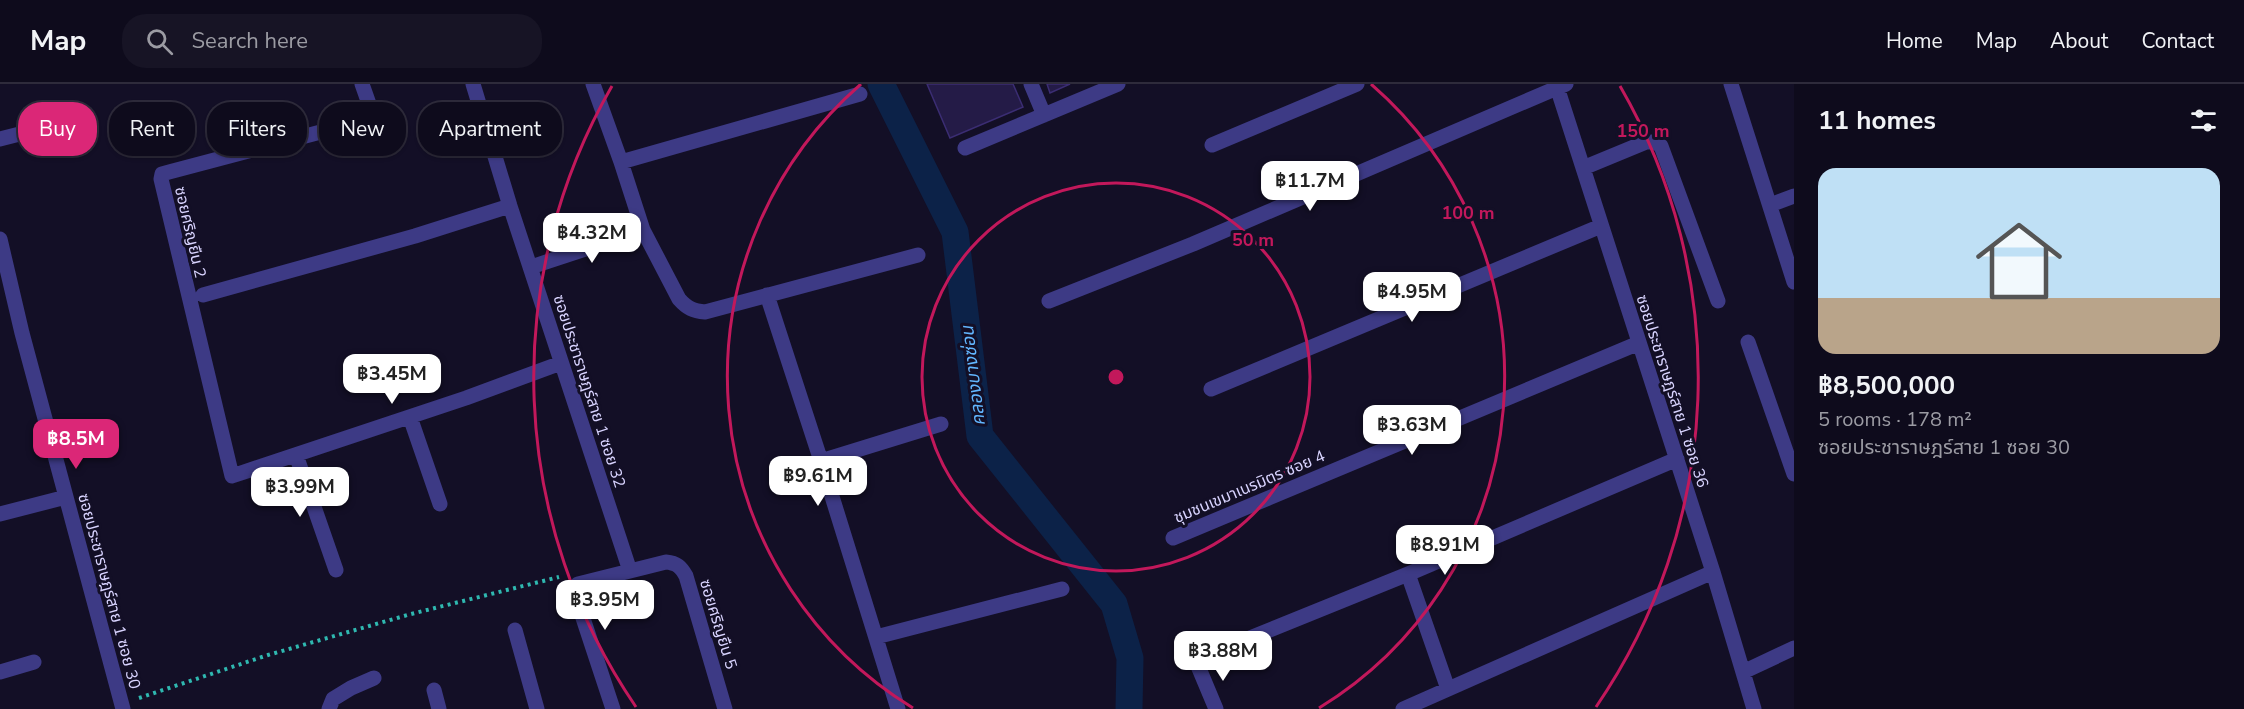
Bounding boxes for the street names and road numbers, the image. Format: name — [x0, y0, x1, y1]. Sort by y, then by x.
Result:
street label: ซอยศริญยืน 2 — [169, 184, 211, 280]
street label: ซอยประชาราษฎร์สาย 1 ซอย 32 — [547, 292, 631, 491]
street label: ซอยประชาราษฎร์สาย 1 ซอย 36 — [1630, 292, 1714, 491]
street label: ชุมชนเขมาเนรมิตร ซอย 4 — [1170, 445, 1329, 529]
street label: ซอยประชาราษฎร์สาย 1 ซอย 30 — [72, 491, 146, 691]
street label: ซอยศริญยืน 5 — [694, 577, 742, 672]

